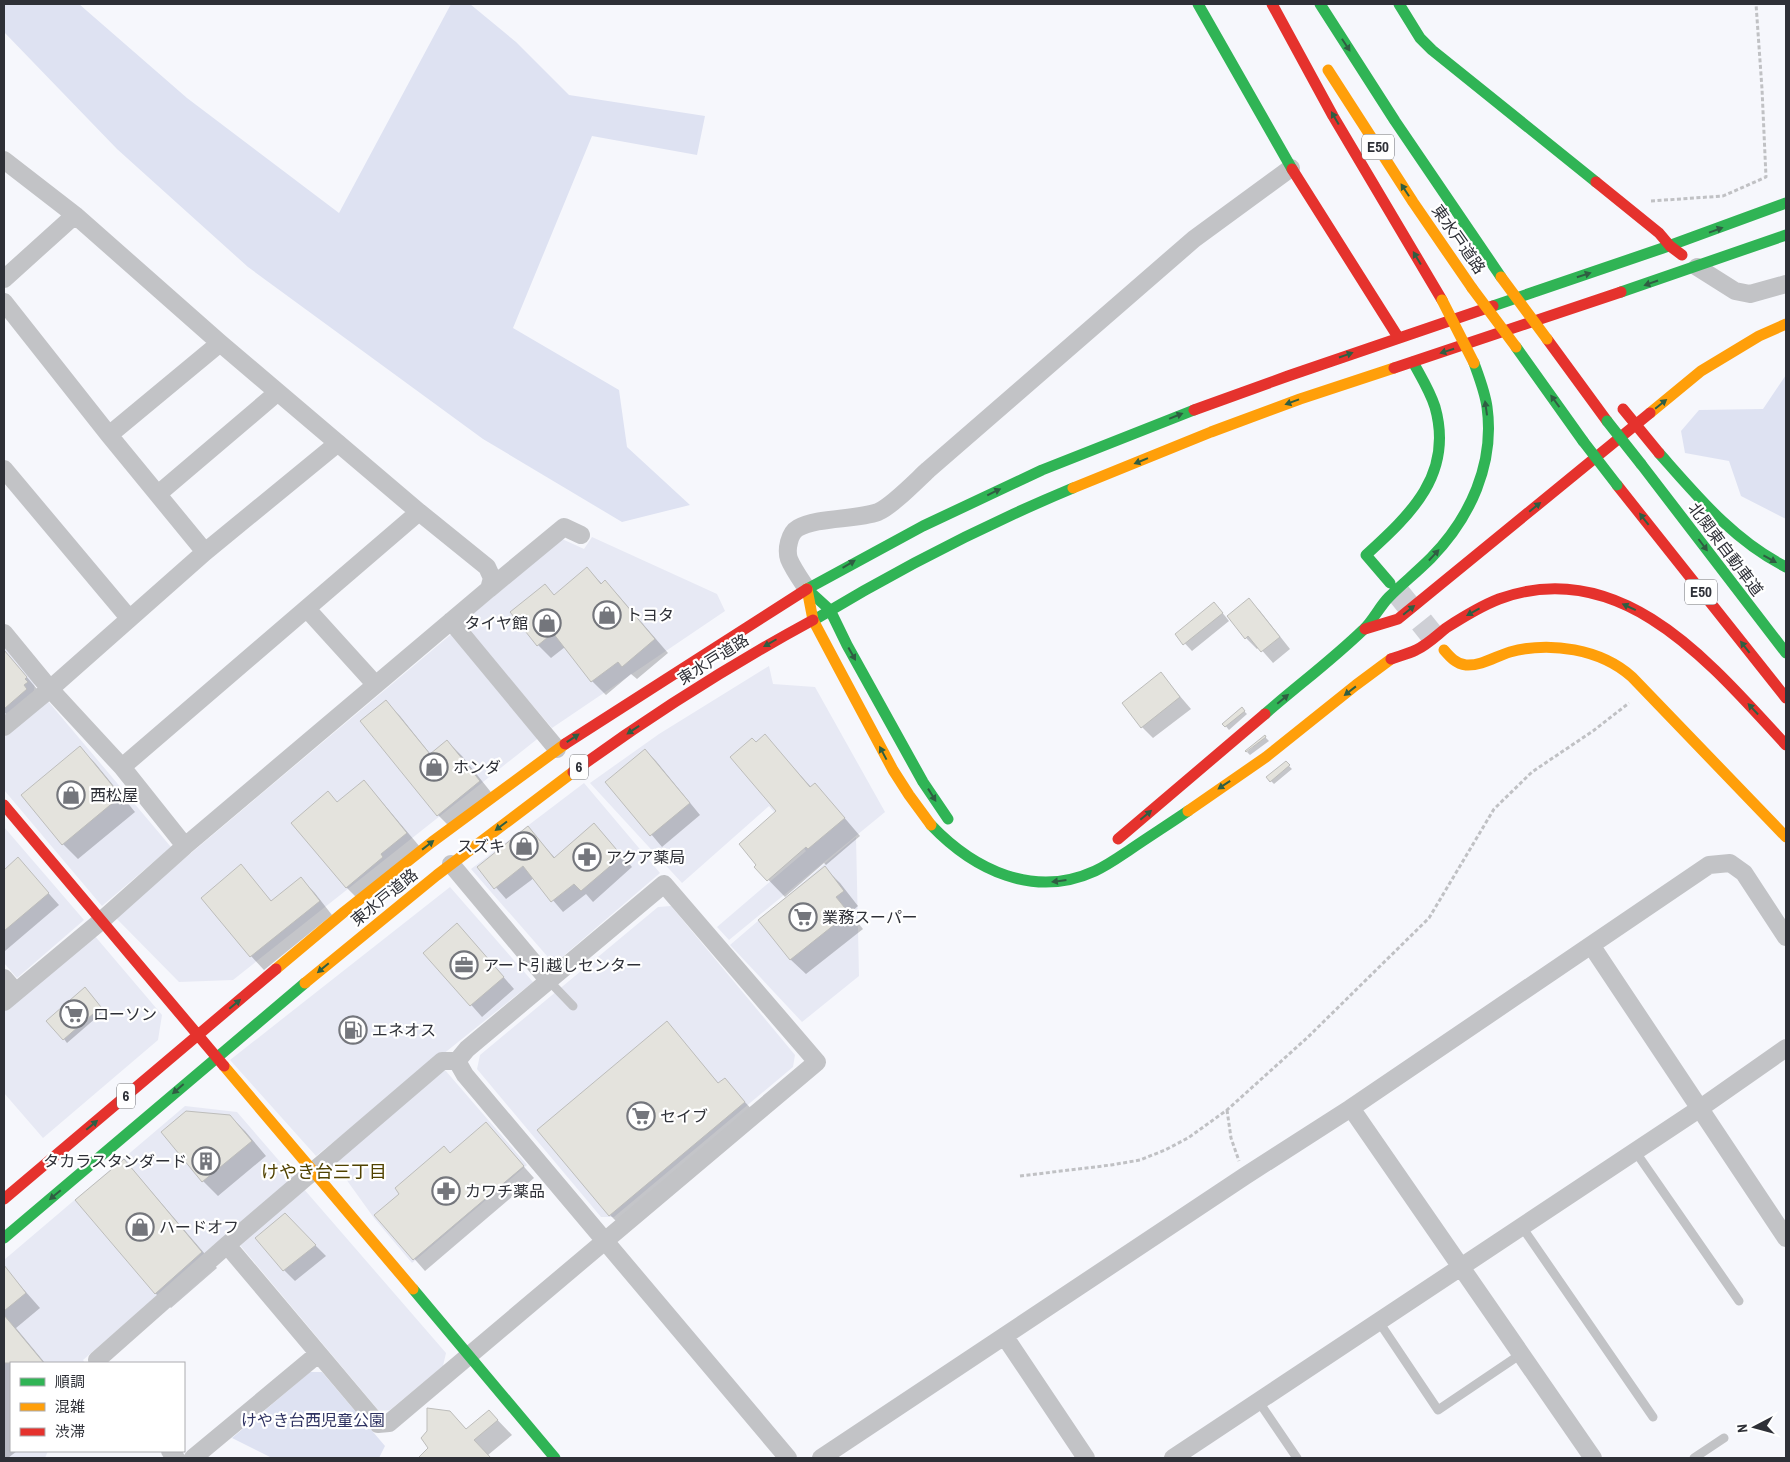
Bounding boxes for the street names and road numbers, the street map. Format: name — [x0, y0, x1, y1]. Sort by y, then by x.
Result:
road number: E50 — [1362, 134, 1394, 160]
street label: 東水戸道路 — [1427, 200, 1491, 278]
street label: 北関東自動車道 — [1684, 498, 1768, 600]
road number: E50 — [1685, 580, 1717, 604]
street label: 東水戸道路 — [673, 628, 753, 690]
road number: 6 — [570, 754, 588, 780]
street label: 東水戸道路 — [346, 863, 422, 931]
road number: 6 — [117, 1084, 135, 1108]

